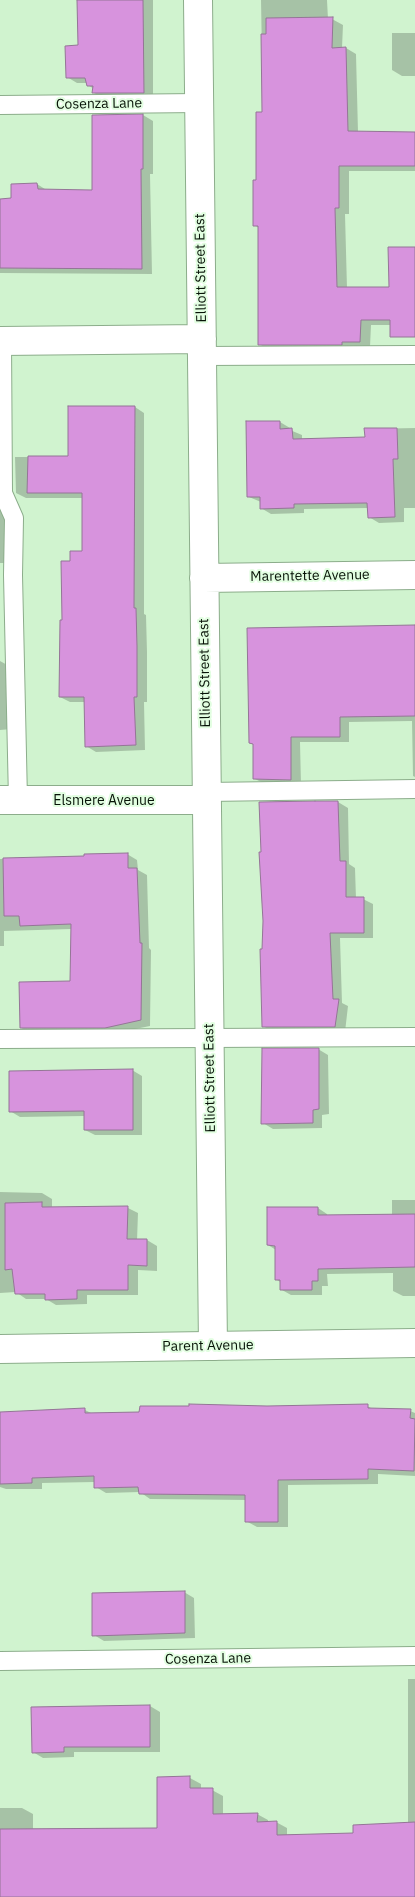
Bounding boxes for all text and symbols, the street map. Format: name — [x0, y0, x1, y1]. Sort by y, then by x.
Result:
street label: Cosenza Lane — [56, 95, 142, 113]
street label: Elliott Street East — [192, 213, 210, 323]
street label: Marentette Avenue — [250, 567, 370, 585]
street label: Elliott Street East — [196, 618, 214, 728]
street label: Elsmere Avenue — [53, 793, 155, 809]
street label: Elliott Street East — [201, 1023, 219, 1133]
street label: Parent Avenue — [162, 1337, 254, 1355]
street label: Cosenza Lane — [165, 1650, 251, 1668]

